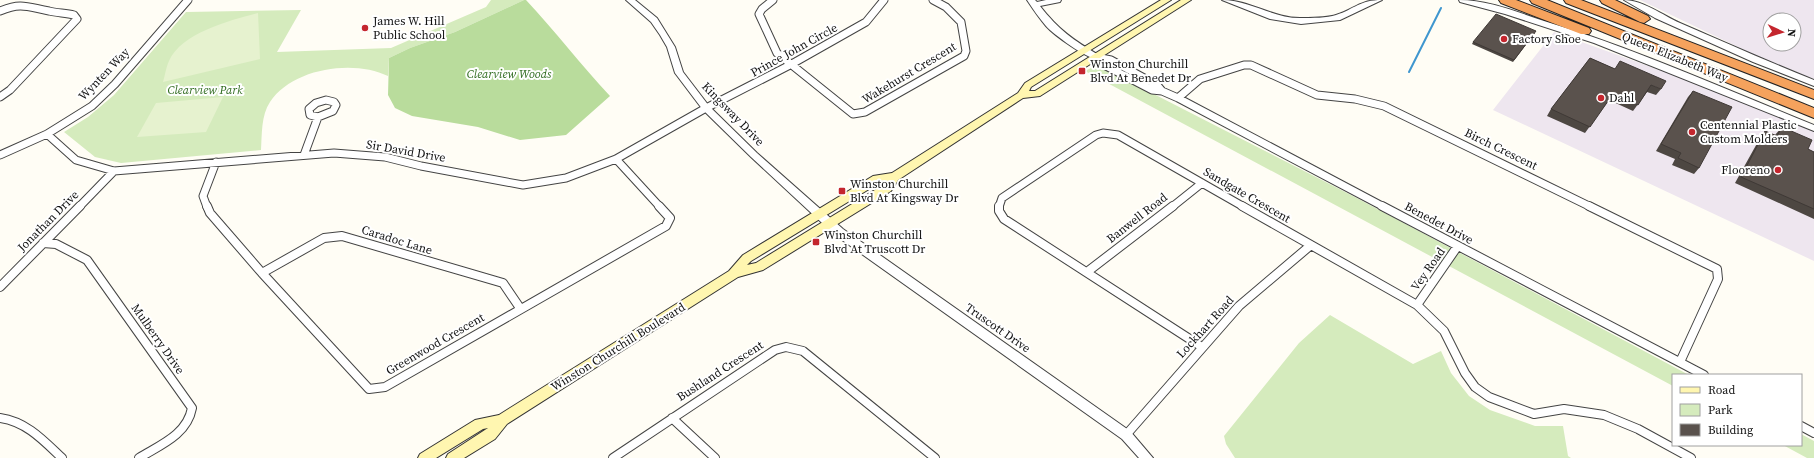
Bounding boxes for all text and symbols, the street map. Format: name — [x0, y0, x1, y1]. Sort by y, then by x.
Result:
north arrow — [1762, 12, 1802, 52]
place label: James W. Hill Public School — [372, 13, 446, 43]
street label: Prince John Circle — [748, 19, 840, 81]
marker: James W. Hill Public School — [360, 23, 370, 33]
street label: Queen Elizabeth Way — [1620, 28, 1731, 86]
text: N — [1784, 28, 1799, 37]
place label: Factory Shoe — [1512, 31, 1581, 47]
marker: Factory Shoe — [1499, 34, 1509, 44]
street label: Wakehurst Crescent — [859, 39, 959, 107]
street label: Wynten Way — [75, 44, 134, 104]
place label: Winston Churchill Blvd At Benedet Dr — [1090, 56, 1191, 86]
park label: Clearview Woods — [467, 66, 552, 82]
marker: Winston Churchill Blvd At Benedet Dr — [1077, 66, 1087, 76]
street label: Kingsway Drive — [698, 79, 768, 149]
park label: Clearview Park — [167, 82, 243, 98]
place label: Dahl — [1609, 90, 1635, 106]
marker: Dahl — [1596, 93, 1606, 103]
place label: Centennial Plastic Custom Molders — [1700, 117, 1797, 147]
street label: Birch Crescent — [1462, 125, 1540, 173]
marker: Centennial Plastic Custom Molders — [1687, 127, 1697, 137]
street label: Sir David Drive — [365, 136, 447, 166]
place label: Flooreno — [1721, 162, 1770, 178]
street label: Sandgate Crescent — [1201, 164, 1294, 226]
marker: Flooreno — [1773, 165, 1783, 175]
place label: Winston Churchill Blvd At Kingsway Dr — [850, 176, 959, 206]
marker: Winston Churchill Blvd At Kingsway Dr — [837, 186, 847, 196]
street label: Jonathan Drive — [13, 187, 82, 256]
street label: Banwell Road — [1103, 189, 1171, 247]
street label: Benedet Drive — [1402, 198, 1476, 248]
street label: Caradoc Lane — [360, 222, 434, 258]
place label: Winston Churchill Blvd At Truscott Dr — [824, 227, 925, 257]
marker: Winston Churchill Blvd At Truscott Dr — [811, 237, 821, 247]
street label: Vey Road — [1407, 244, 1449, 294]
street label: Lockhart Road — [1173, 292, 1237, 362]
street label: Winston Churchill Boulevard — [548, 299, 688, 395]
street label: Truscott Drive — [962, 300, 1034, 356]
street label: Mulberry Drive — [128, 301, 188, 377]
street label: Greenwood Crescent — [383, 309, 487, 379]
street label: Bushland Crescent — [674, 337, 766, 405]
legend — [1672, 374, 1802, 446]
text: Road — [1708, 382, 1735, 398]
text: Park — [1708, 402, 1733, 418]
text: Building — [1708, 422, 1753, 438]

